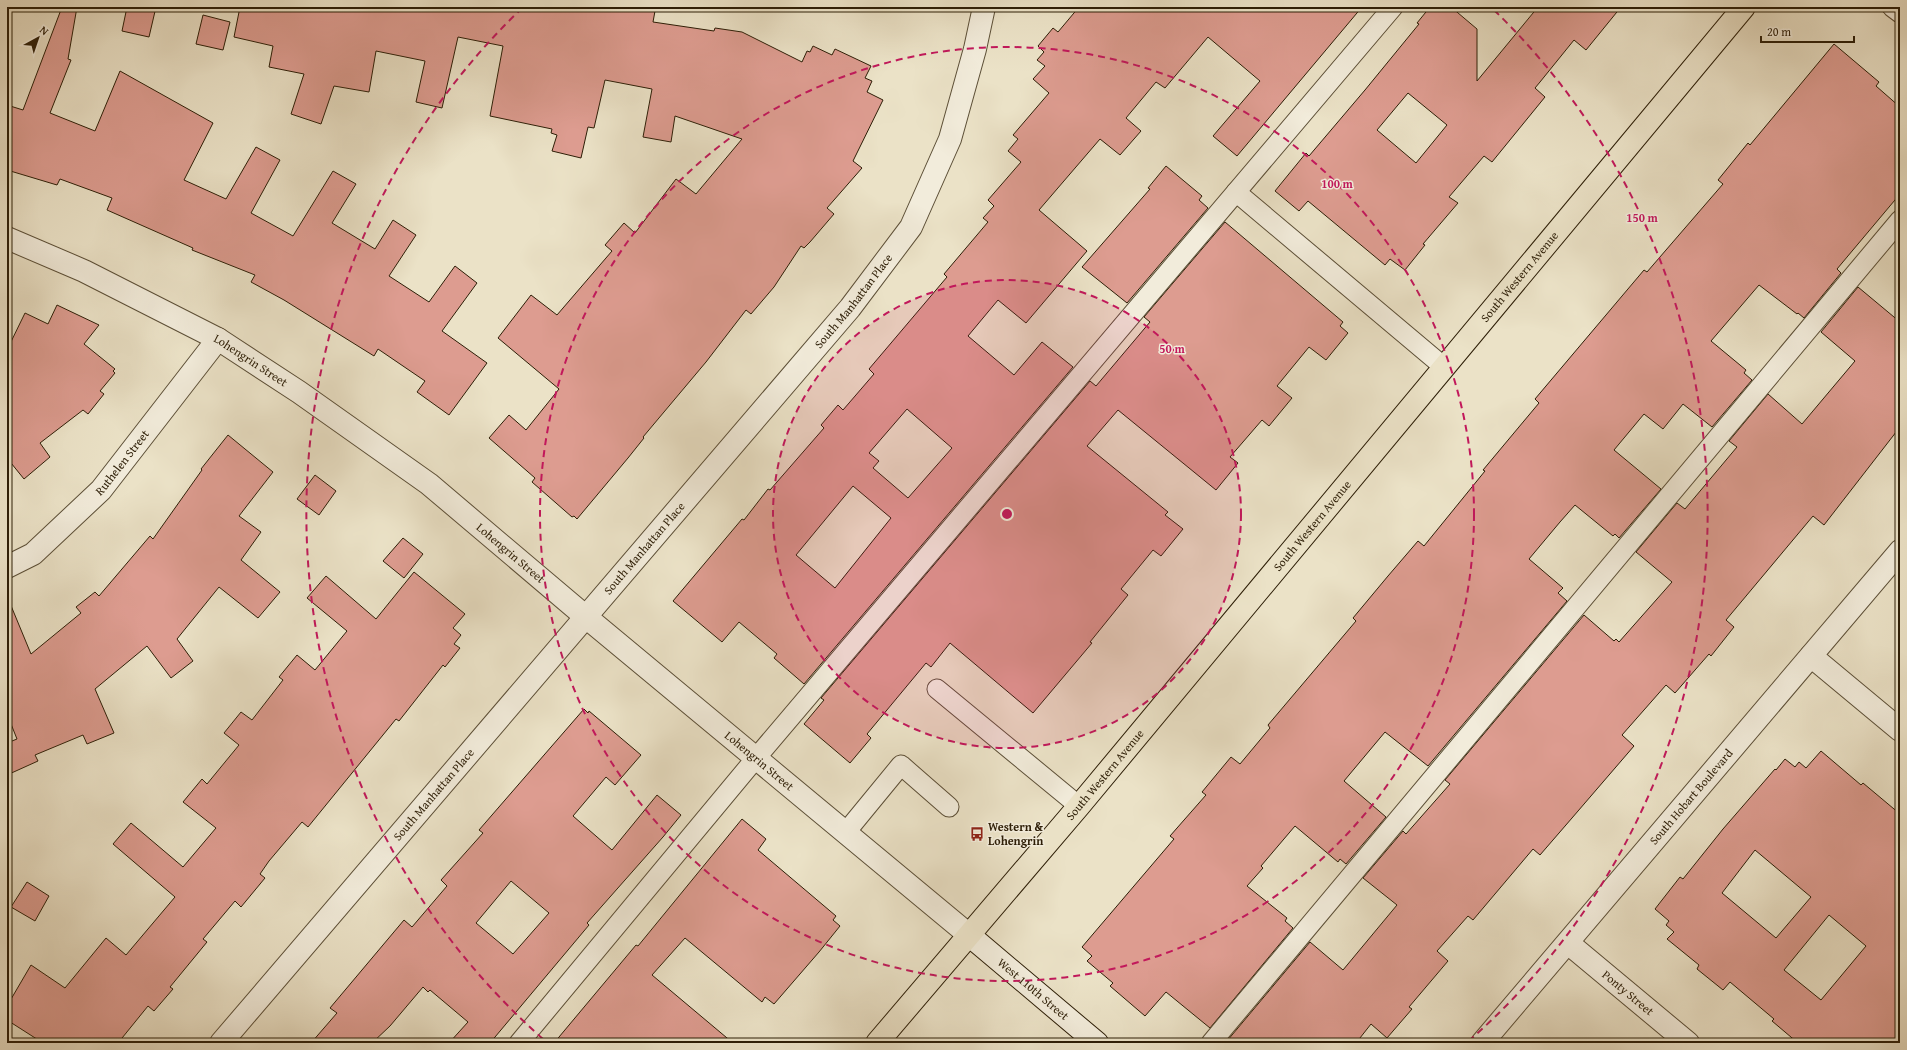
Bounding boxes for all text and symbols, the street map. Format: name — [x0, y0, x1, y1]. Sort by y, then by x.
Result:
north arrow — [18, 18, 58, 58]
scale bar — [1761, 18, 1854, 44]
text: N — [36, 22, 53, 39]
text: 20 m — [1767, 23, 1791, 40]
text: 100 m — [1321, 175, 1354, 192]
text: 150 m — [1626, 209, 1659, 226]
street label: South Western Avenue — [1476, 227, 1562, 325]
street label: South Manhattan Place — [810, 250, 896, 352]
street label: Lohengrin Street — [211, 329, 292, 391]
text: 50 m — [1159, 340, 1185, 357]
street label: Ruthelen Street — [91, 425, 153, 499]
street label: South Western Avenue — [1269, 476, 1355, 574]
street label: South Manhattan Place — [599, 498, 689, 598]
centre of rings — [1000, 507, 1014, 521]
street label: Lohengrin Street — [473, 519, 549, 587]
street label: South Western Avenue — [1062, 725, 1148, 823]
street label: Lohengrin Street — [721, 727, 798, 795]
street label: South Manhattan Place — [389, 744, 478, 844]
street label: South Hobart Boulevard — [1645, 744, 1737, 848]
place label: Western & Lohengrin — [988, 818, 1043, 849]
bus stop icon: Western & Lohengrin — [969, 826, 985, 842]
street label: West 110th Street — [994, 954, 1073, 1024]
street label: Ponty Street — [1599, 966, 1658, 1020]

